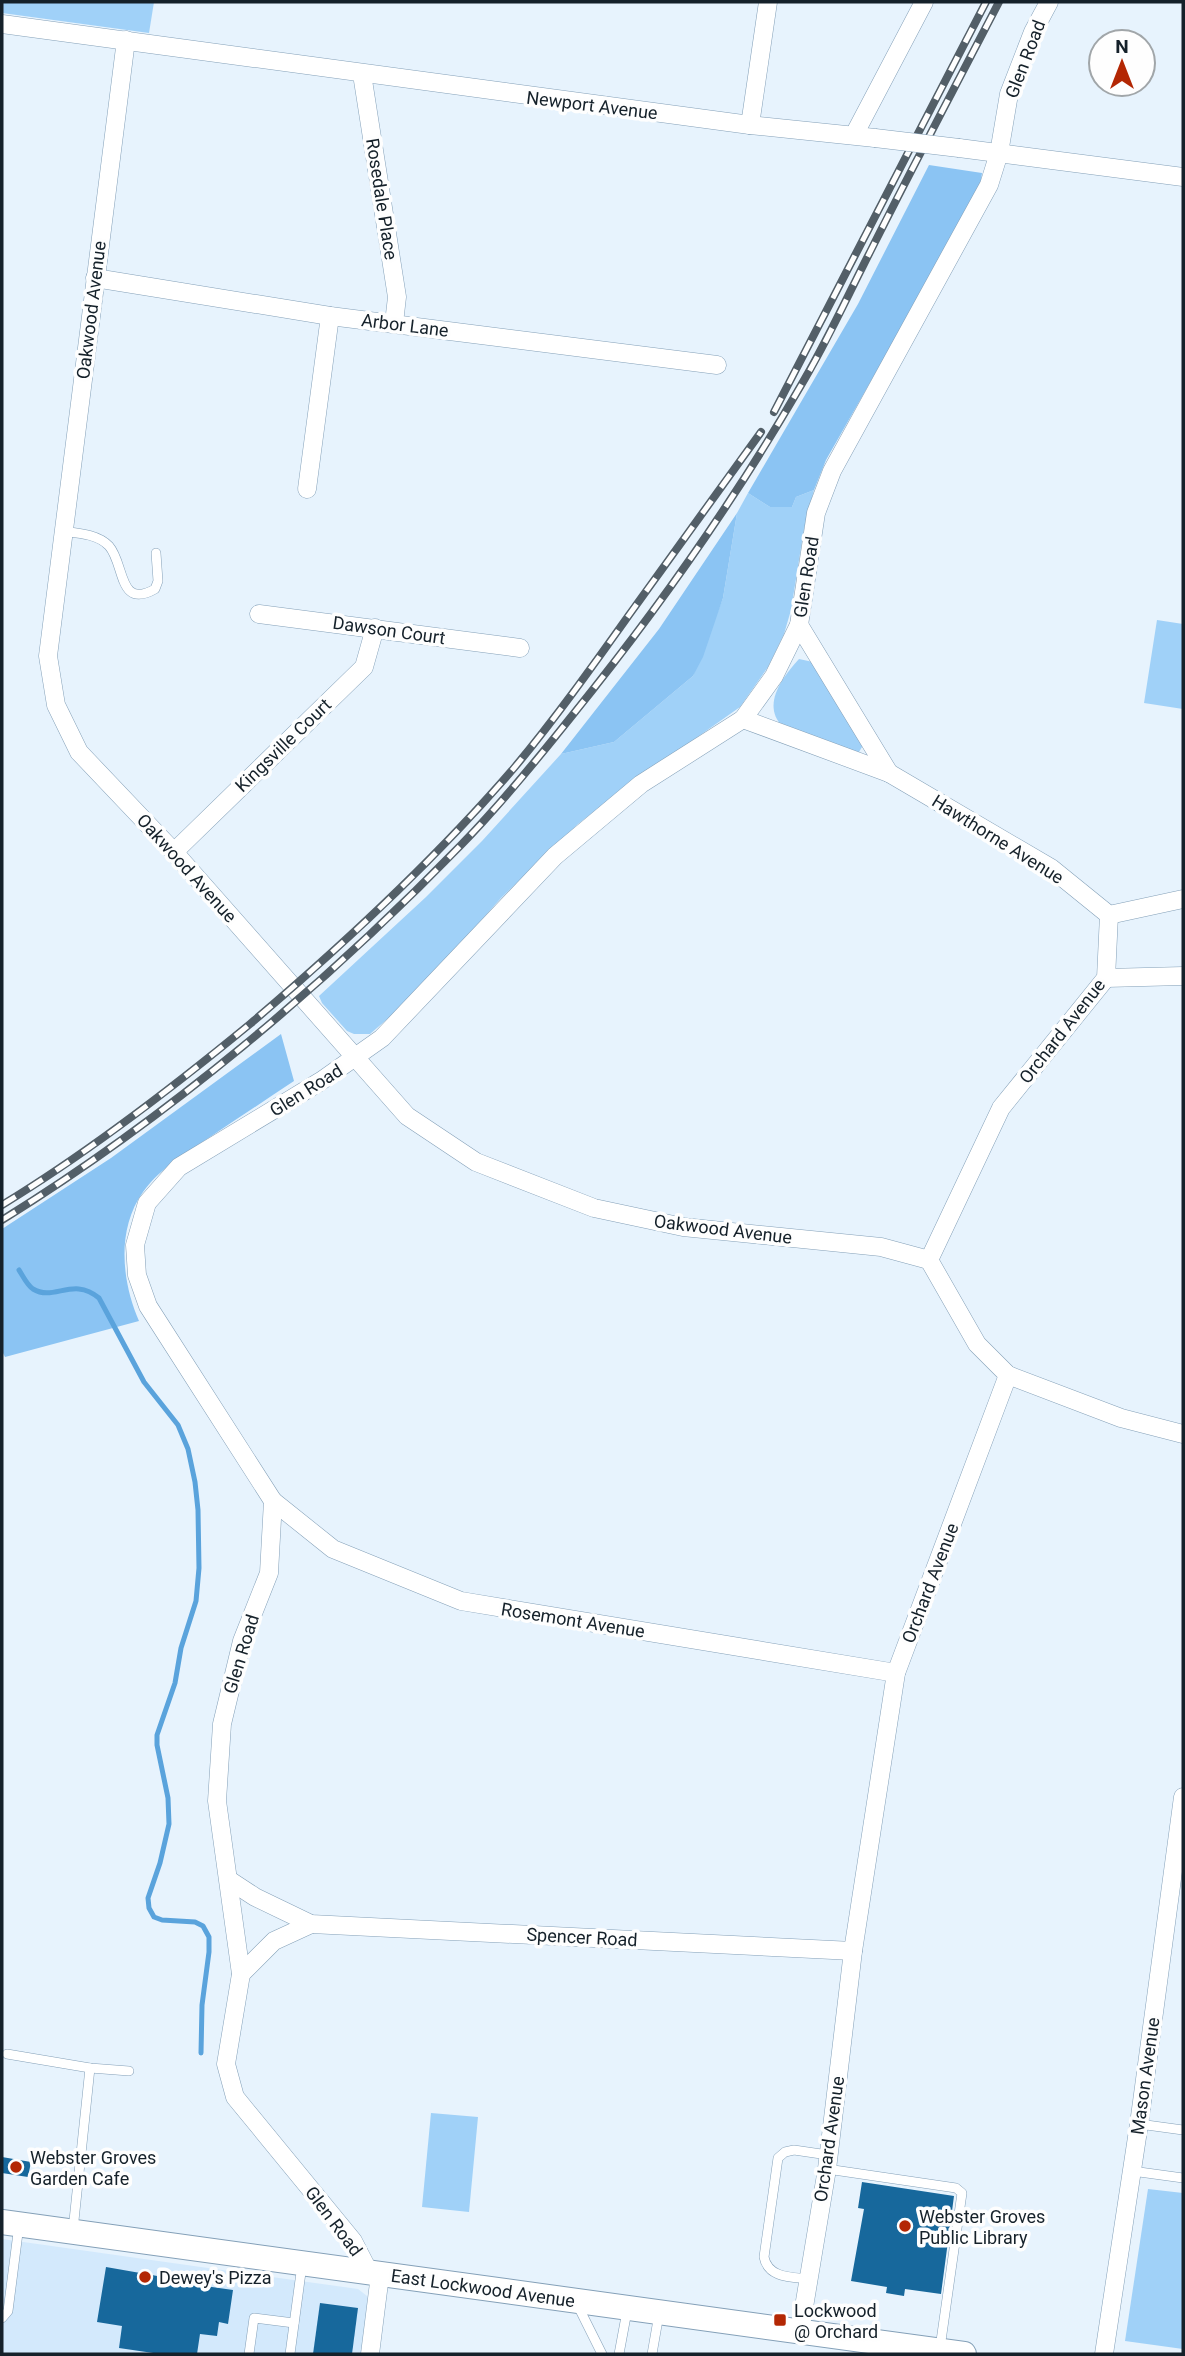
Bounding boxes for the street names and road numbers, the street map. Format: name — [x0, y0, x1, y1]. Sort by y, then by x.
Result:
street label: Glen Road — [1001, 17, 1049, 101]
street label: Newport Avenue — [525, 87, 659, 123]
street label: Rosedale Place — [362, 137, 402, 261]
street label: Oakwood Avenue — [72, 240, 110, 380]
street label: Arbor Lane — [360, 309, 450, 341]
street label: Glen Road — [789, 535, 823, 619]
street label: Dawson Court — [331, 612, 447, 648]
street label: Kingsville Court — [231, 694, 335, 796]
street label: Hawthorne Avenue — [928, 790, 1068, 888]
street label: Oakwood Avenue — [133, 809, 241, 927]
street label: Orchard Avenue — [1015, 975, 1109, 1087]
street label: Glen Road — [266, 1059, 346, 1121]
street label: Oakwood Avenue — [653, 1210, 793, 1248]
street label: Orchard Avenue — [897, 1520, 963, 1646]
street label: Rosemont Avenue — [500, 1598, 646, 1642]
street label: Glen Road — [219, 1612, 263, 1696]
street label: Spencer Road — [526, 1924, 638, 1950]
street label: Mason Avenue — [1126, 2016, 1164, 2136]
street label: Orchard Avenue — [810, 2075, 848, 2203]
street label: Glen Road — [301, 2182, 367, 2260]
street label: East Lockwood Avenue — [390, 2265, 576, 2311]

